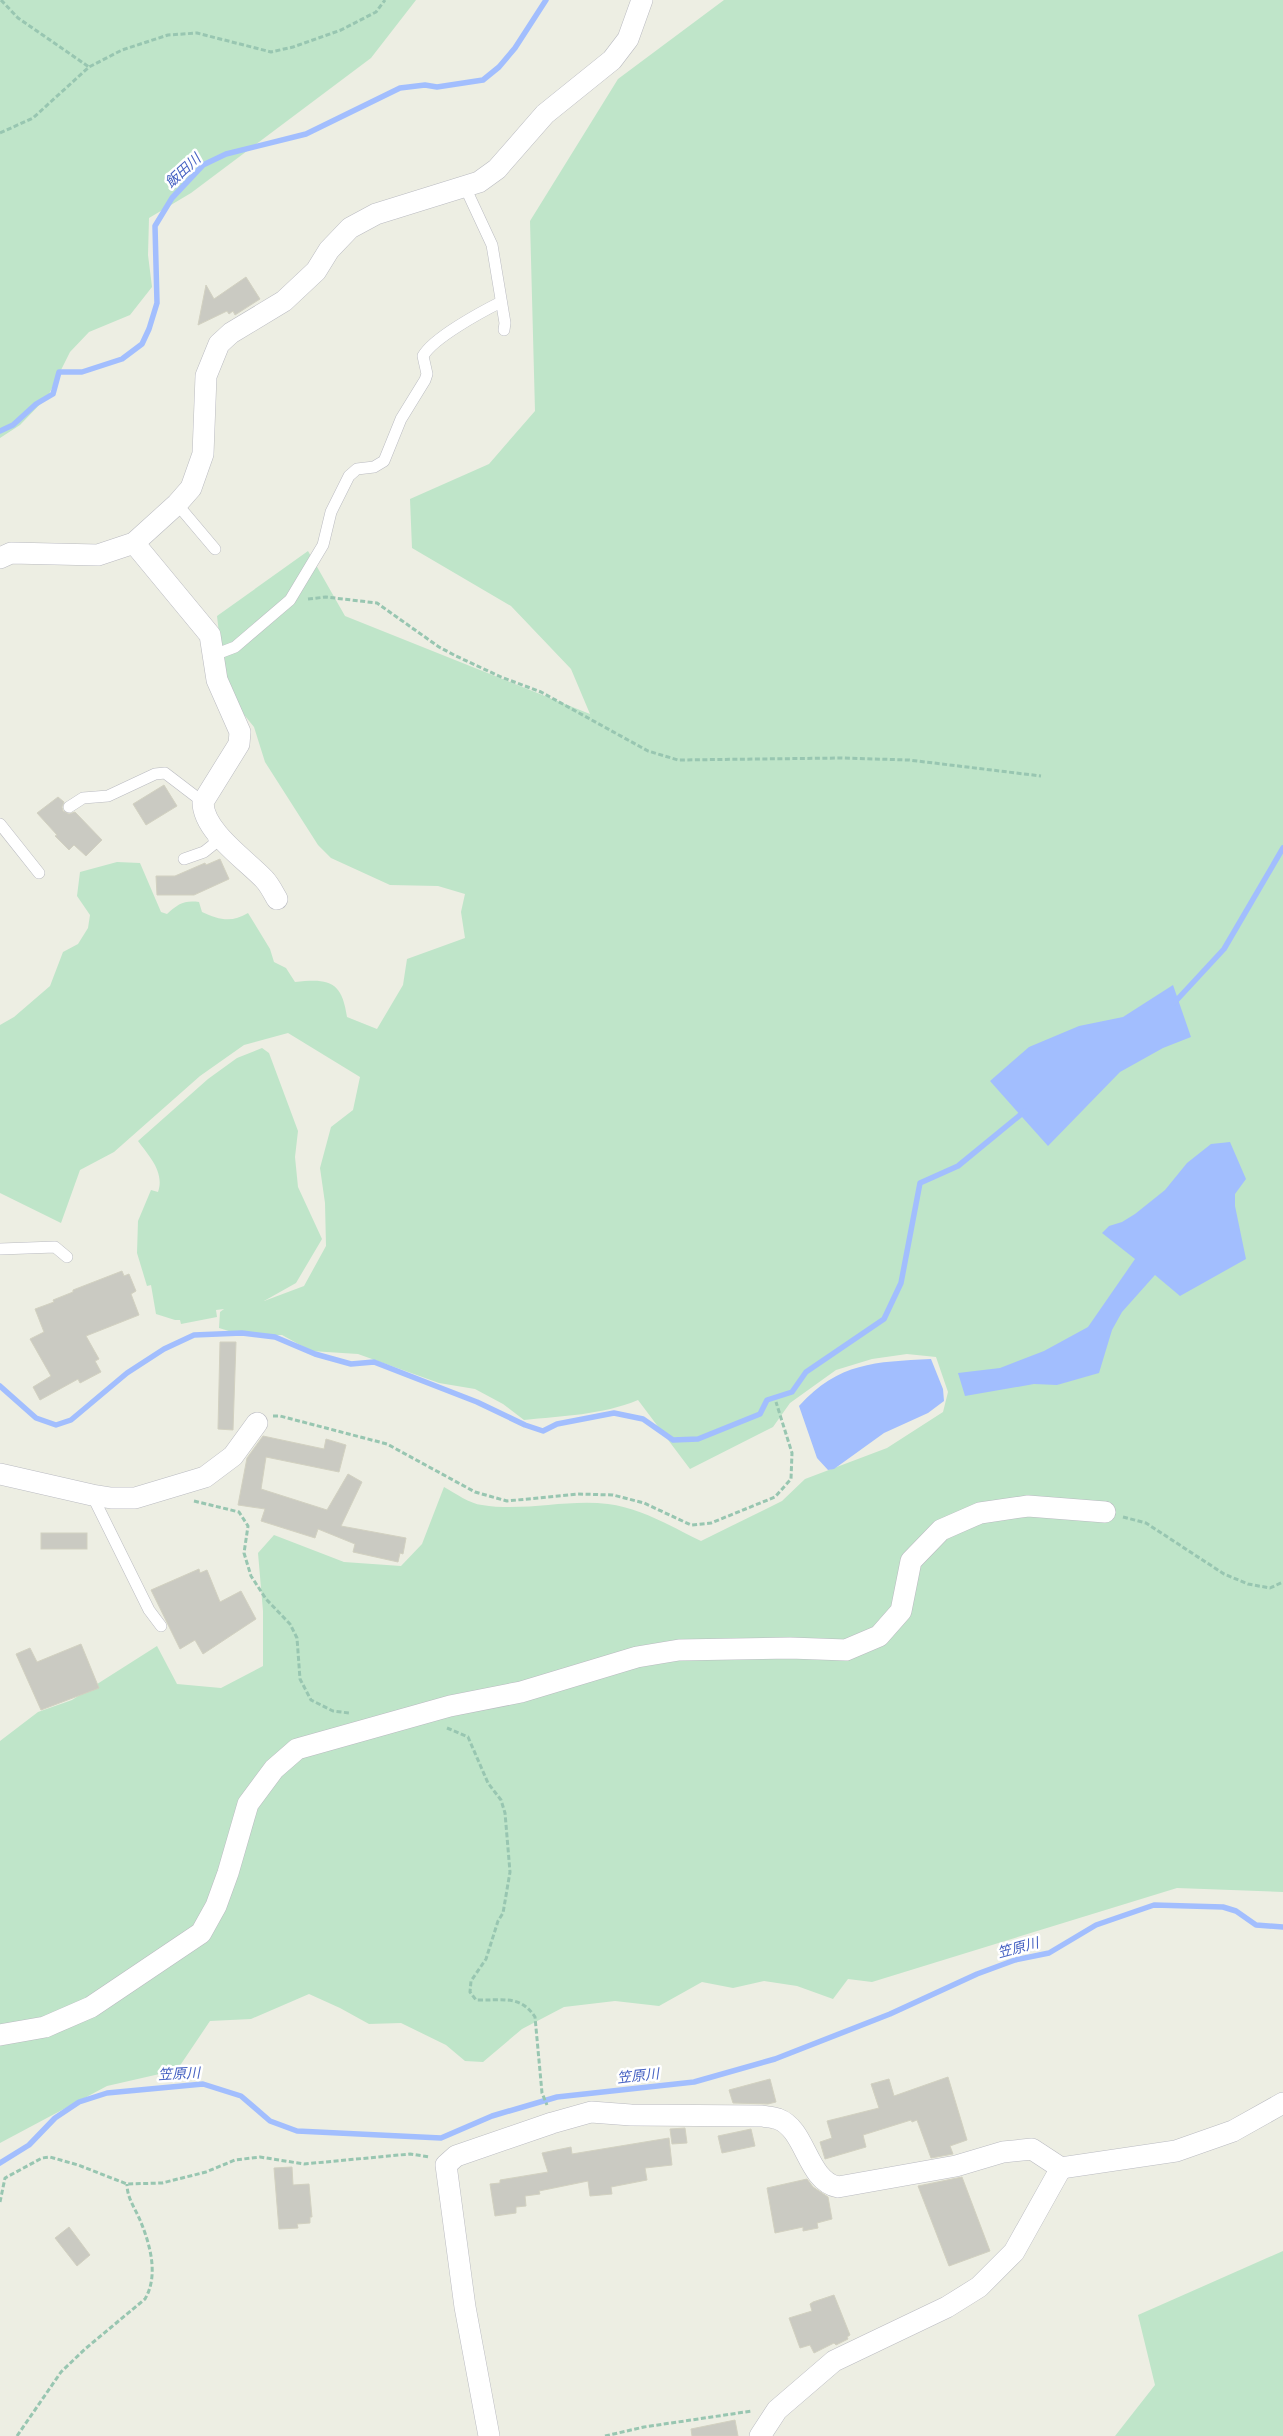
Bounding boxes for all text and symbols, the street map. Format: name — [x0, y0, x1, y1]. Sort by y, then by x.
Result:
water label: 飯田川 — [162, 149, 206, 192]
water label: 笠原川 — [996, 1934, 1042, 1962]
water label: 笠原川 — [158, 2064, 202, 2084]
water label: 笠原川 — [616, 2065, 662, 2087]

